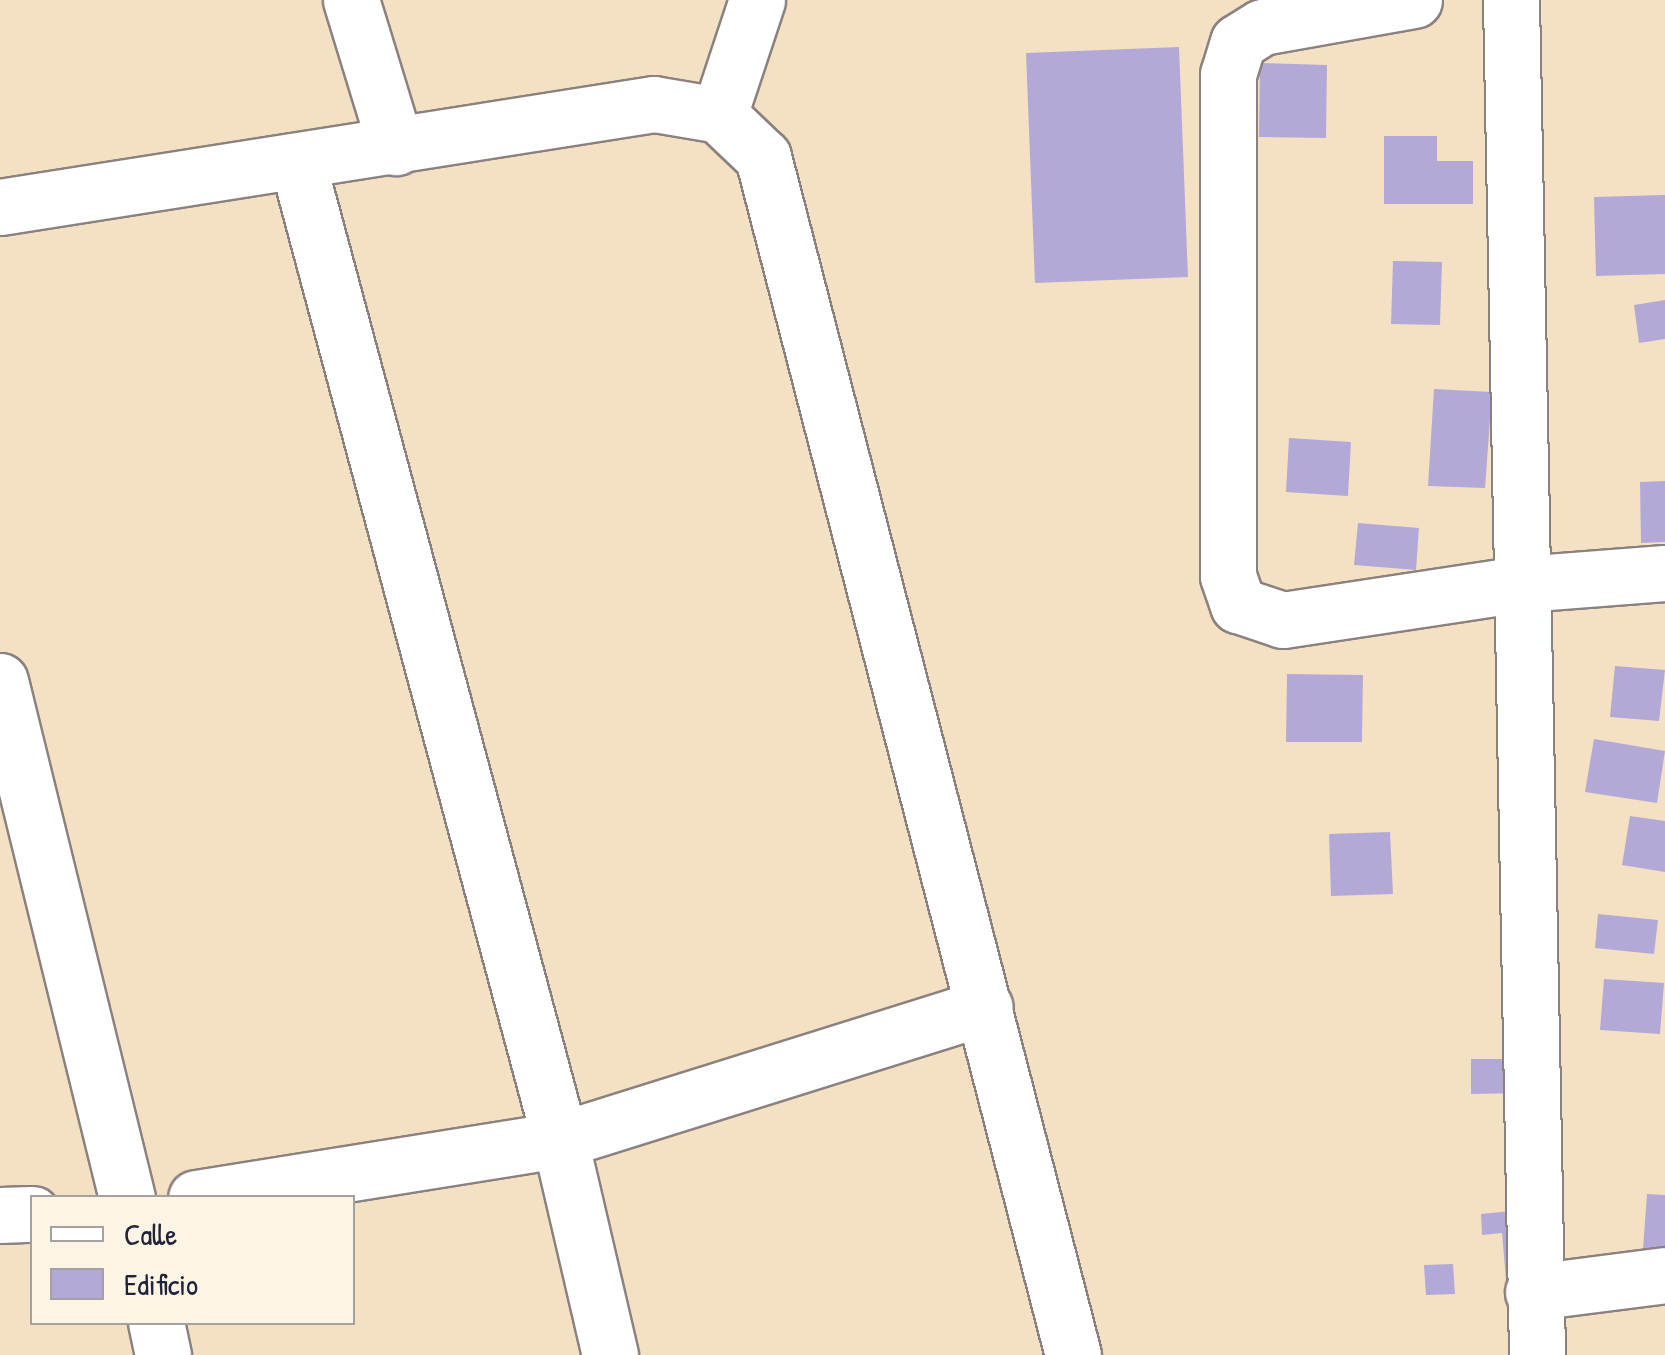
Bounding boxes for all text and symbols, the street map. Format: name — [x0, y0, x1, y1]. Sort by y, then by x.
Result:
legend — [30, 1195, 355, 1325]
text: Calle — [124, 1214, 177, 1254]
text: Edificio — [124, 1264, 198, 1304]

